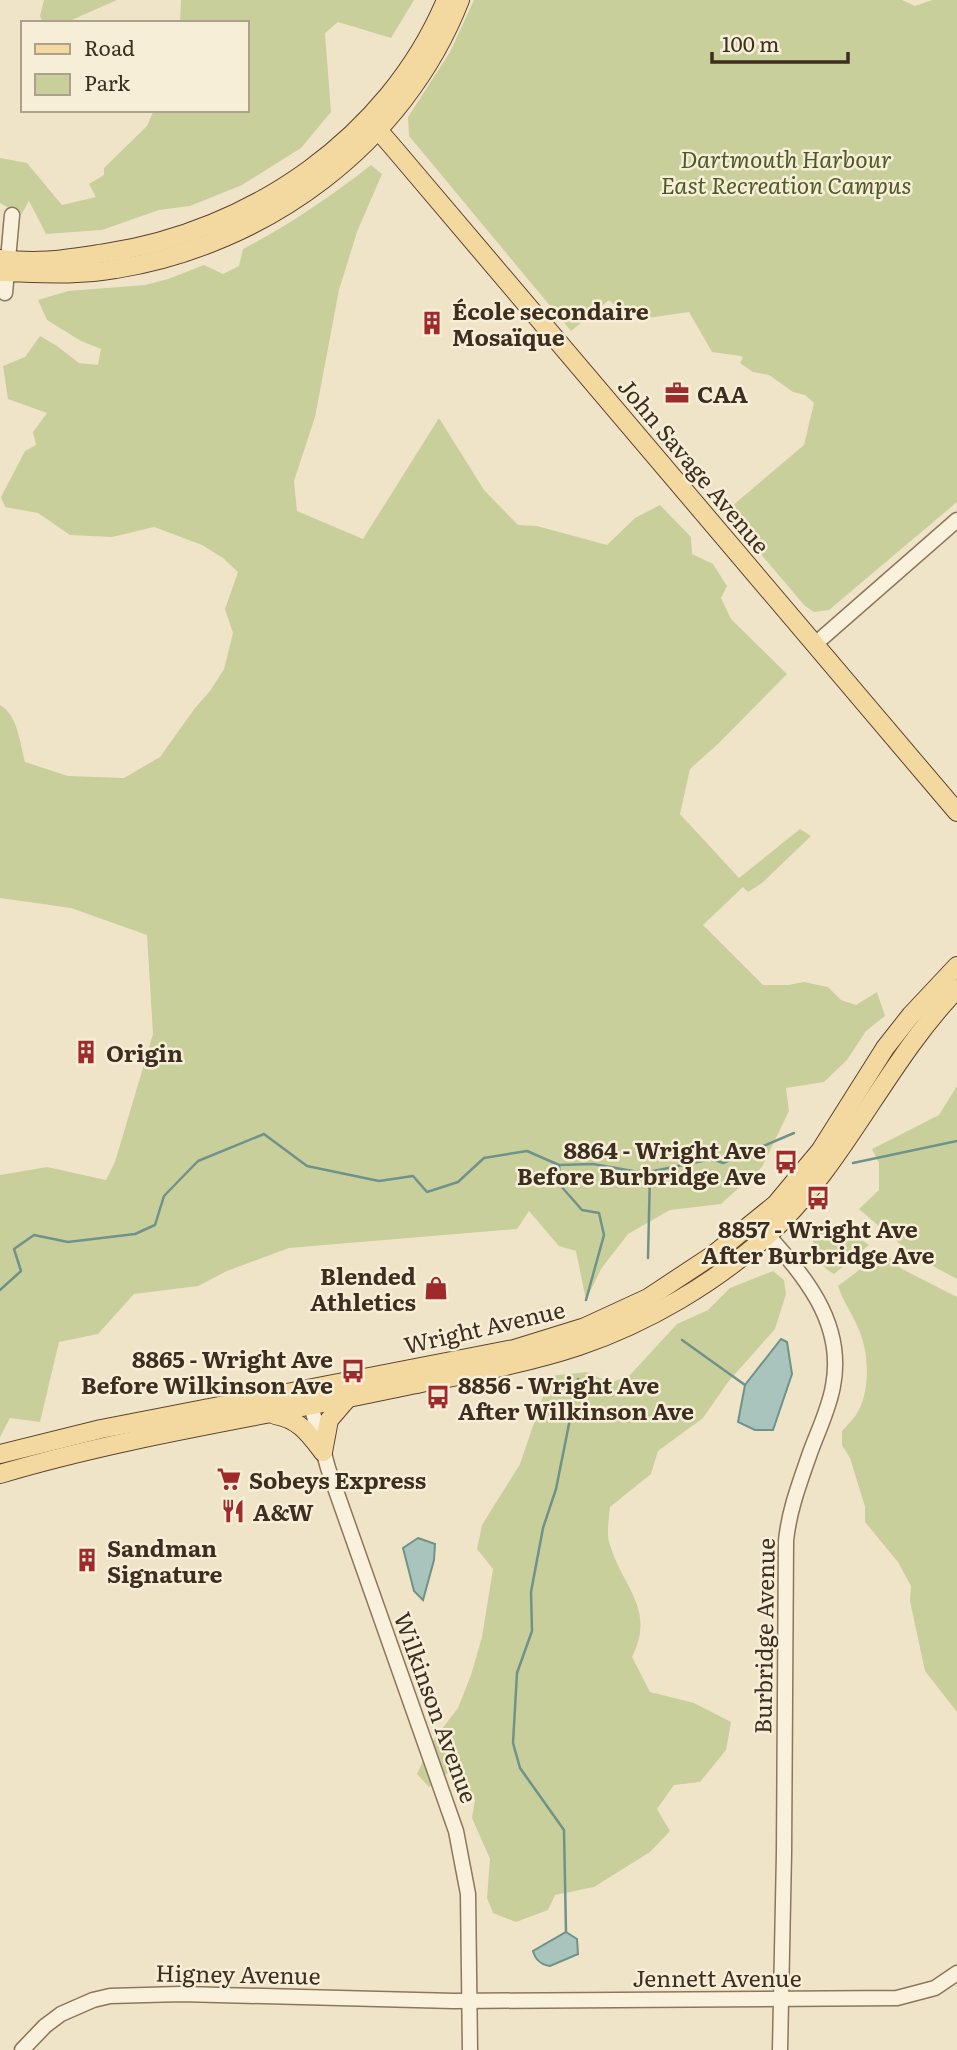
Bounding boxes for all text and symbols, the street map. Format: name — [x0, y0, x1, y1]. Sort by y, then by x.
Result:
legend — [21, 21, 248, 112]
scale bar — [712, 21, 848, 65]
text: 100 m — [722, 27, 779, 58]
text: Road — [84, 31, 135, 62]
text: Park — [84, 66, 130, 97]
park label: Dartmouth Harbour East Recreation Campus — [661, 141, 911, 201]
place label: École secondaire Mosaïque — [452, 293, 649, 353]
building icon: École secondaire Mosaïque — [418, 309, 446, 337]
street label: John Savage Avenue — [611, 370, 779, 560]
place label: CAA — [697, 376, 748, 410]
office icon: CAA — [663, 379, 691, 407]
place label: Origin — [106, 1035, 183, 1069]
building icon: Origin — [72, 1038, 100, 1066]
place label: 8864 - Wright Ave Before Burbridge Ave — [517, 1132, 766, 1192]
bus stop icon: 8864 - Wright Ave Before Burbridge Ave — [772, 1148, 800, 1176]
bus stop icon: 8857 - Wright Ave After Burbridge Ave — [804, 1184, 832, 1212]
place label: 8857 - Wright Ave After Burbridge Ave — [702, 1211, 934, 1271]
place label: Blended Athletics — [310, 1258, 416, 1318]
shop icon: Blended Athletics — [422, 1274, 450, 1302]
street label: Wright Avenue — [400, 1291, 568, 1361]
place label: 8865 - Wright Ave Before Wilkinson Ave — [81, 1341, 333, 1401]
bus stop icon: 8865 - Wright Ave Before Wilkinson Ave — [339, 1357, 367, 1385]
place label: 8856 - Wright Ave After Wilkinson Ave — [458, 1367, 694, 1427]
bus stop icon: 8856 - Wright Ave After Wilkinson Ave — [424, 1383, 452, 1411]
place label: Sobeys Express — [249, 1462, 426, 1496]
supermarket icon: Sobeys Express — [215, 1465, 243, 1493]
place label: A&W — [253, 1494, 314, 1528]
restaurant icon: A&W — [219, 1497, 247, 1525]
place label: Sandman Signature — [107, 1530, 223, 1590]
street label: Burbridge Avenue — [744, 1538, 782, 1734]
building icon: Sandman Signature — [73, 1546, 101, 1574]
street label: Wilkinson Avenue — [387, 1607, 487, 1807]
street label: Higney Avenue — [155, 1955, 321, 1991]
street label: Jennett Avenue — [632, 1960, 802, 1994]

